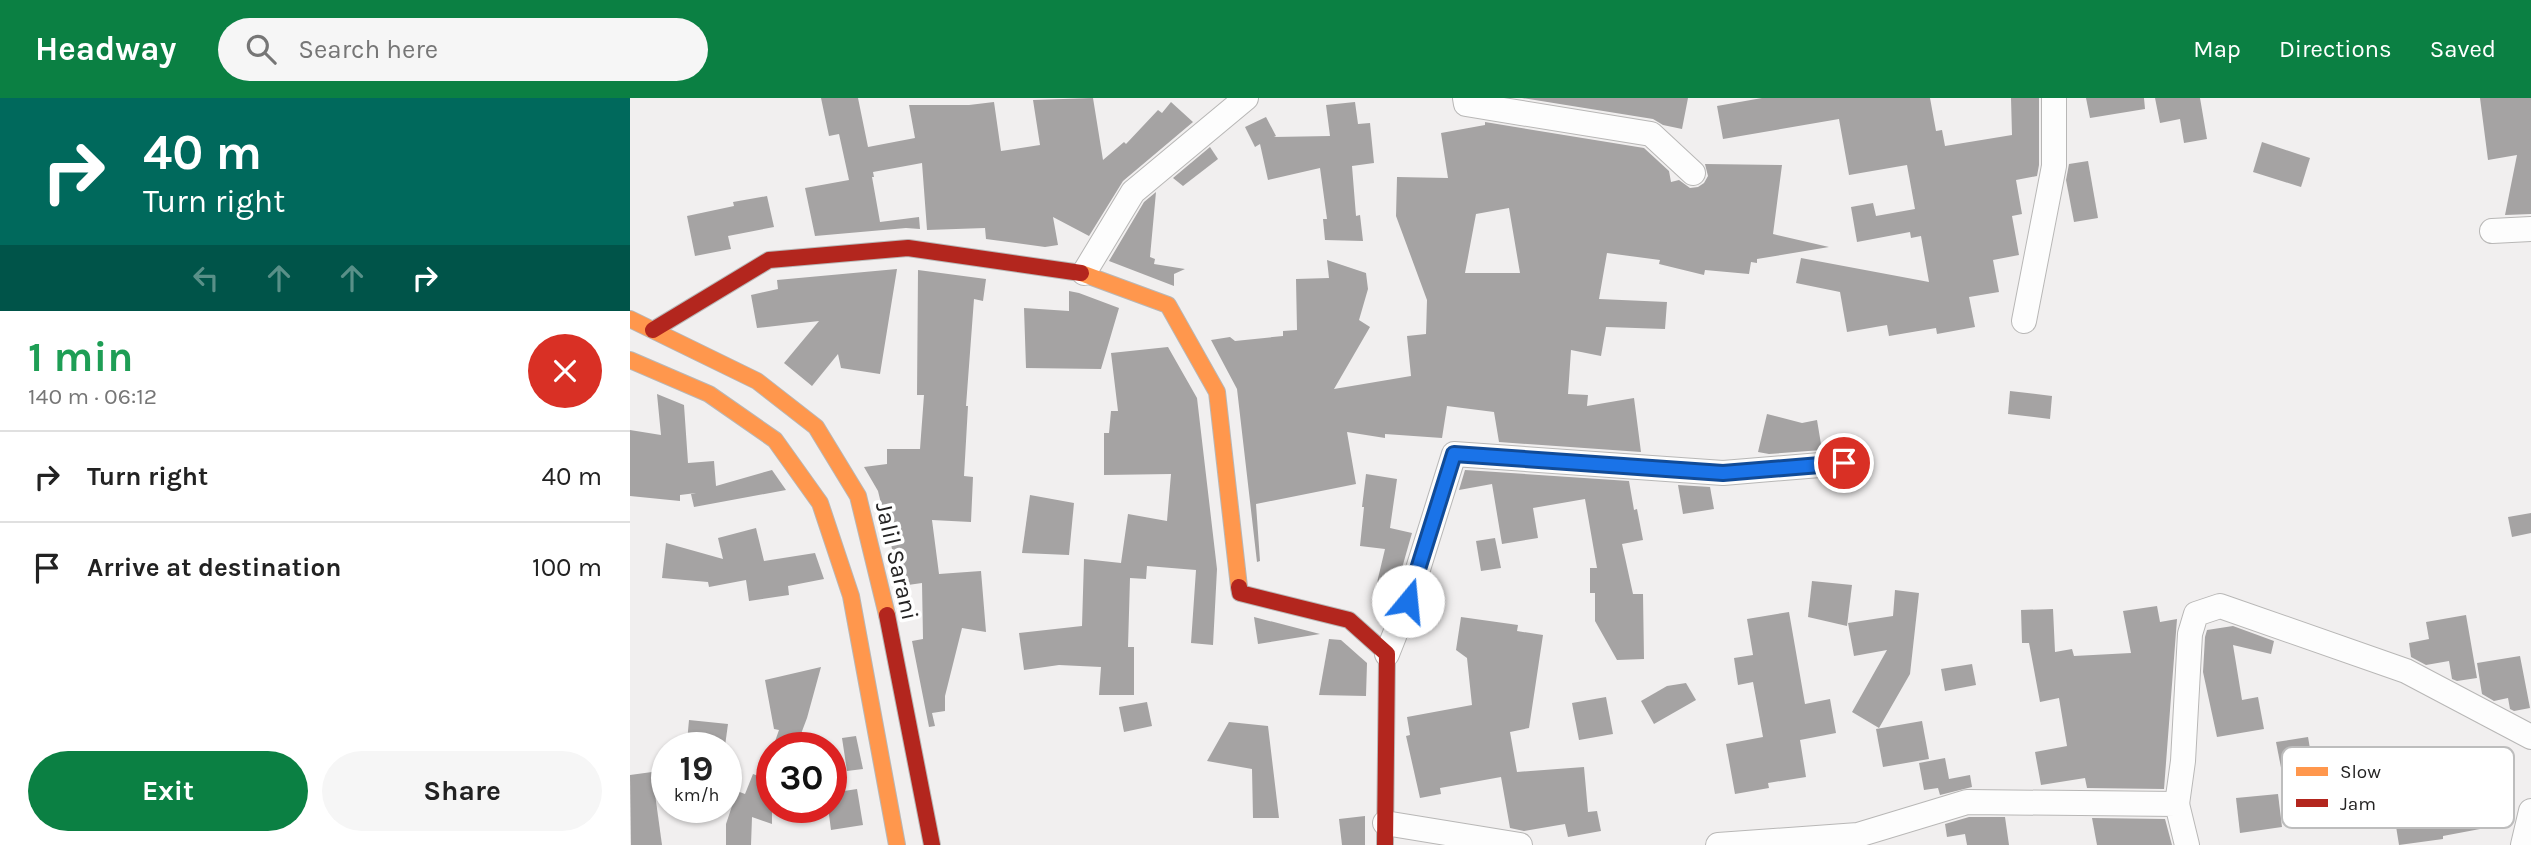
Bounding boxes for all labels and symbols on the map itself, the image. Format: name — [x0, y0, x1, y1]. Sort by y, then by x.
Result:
pin — [1814, 433, 1874, 493]
street label: Jalil Sarani — [870, 499, 924, 623]
position arrow — [1371, 564, 1445, 638]
speed limit sign: 30 — [756, 732, 847, 823]
legend — [2282, 747, 2514, 828]
text: Slow — [2340, 761, 2381, 783]
text: Jam — [2340, 793, 2376, 815]

